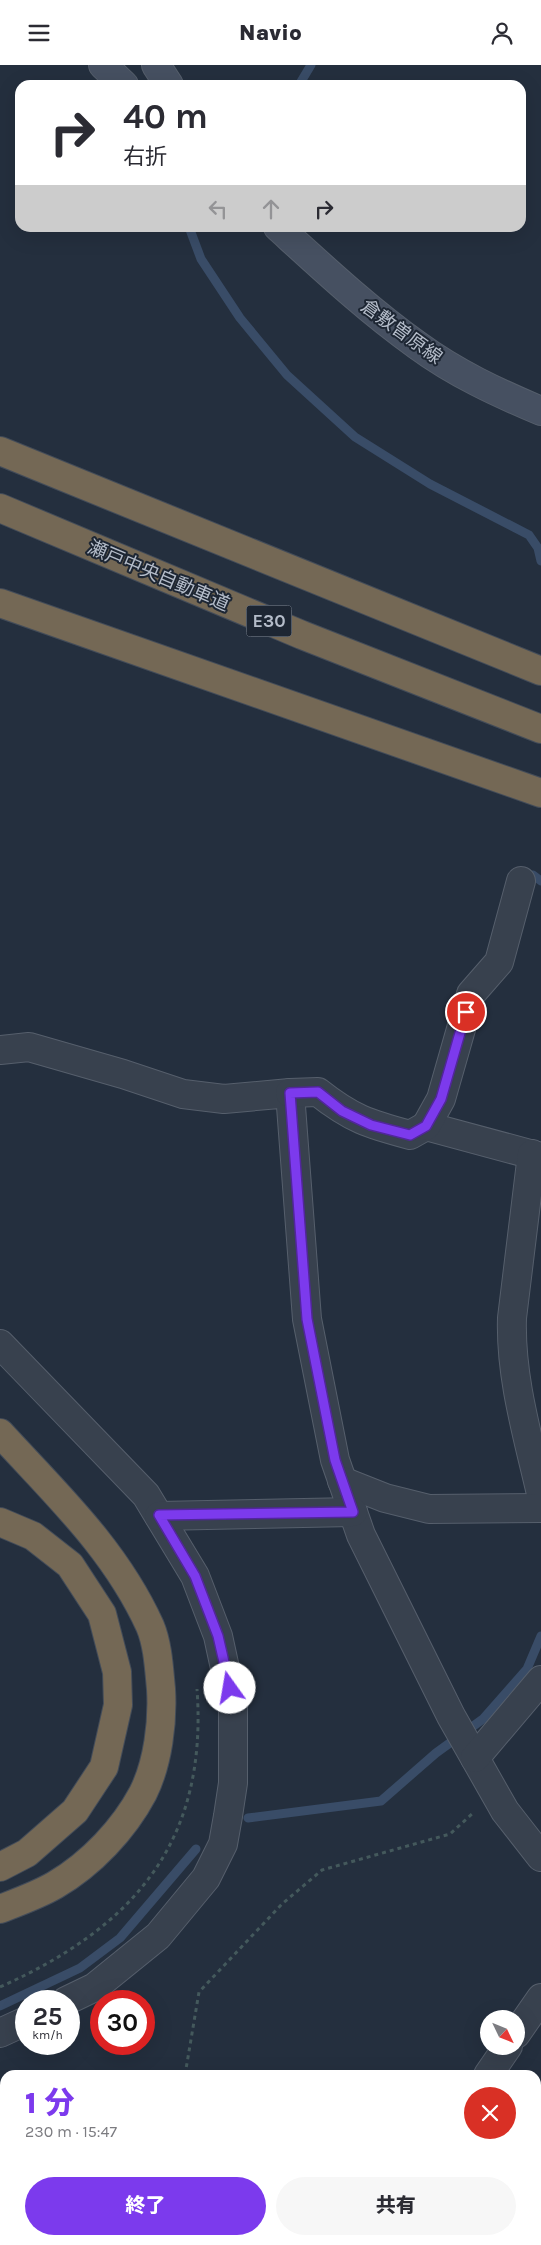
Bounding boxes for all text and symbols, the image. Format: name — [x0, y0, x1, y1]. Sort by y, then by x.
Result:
icon: menu — [25, 19, 53, 47]
icon: person — [488, 19, 516, 47]
text: Navio — [239, 20, 302, 46]
text: 40 m — [123, 96, 208, 137]
icon: right — [40, 100, 105, 165]
text: 右折 — [123, 144, 167, 170]
icon: left — [204, 195, 232, 223]
icon: ahead — [257, 195, 285, 223]
icon: right — [310, 195, 338, 223]
street label: 倉敷曽原線 — [357, 295, 446, 369]
street label: 瀬戸中央自動車道 — [84, 536, 233, 616]
road number: E30 — [246, 605, 292, 637]
pin — [445, 991, 487, 1033]
icon: arrive — [452, 998, 480, 1026]
position arrow — [203, 1661, 255, 1713]
speed limit sign: 30 — [90, 1990, 155, 2055]
text: 25 — [33, 2002, 62, 2031]
north arrow — [480, 2010, 525, 2055]
map controls — [480, 2010, 525, 2055]
text: km/h — [32, 2028, 63, 2042]
text: 1 分 — [25, 2085, 75, 2121]
button: close — [464, 2087, 516, 2139]
text: 230 m · 15:47 — [25, 2122, 117, 2141]
button: 終了 — [25, 2177, 266, 2235]
button: 共有 — [276, 2177, 516, 2235]

